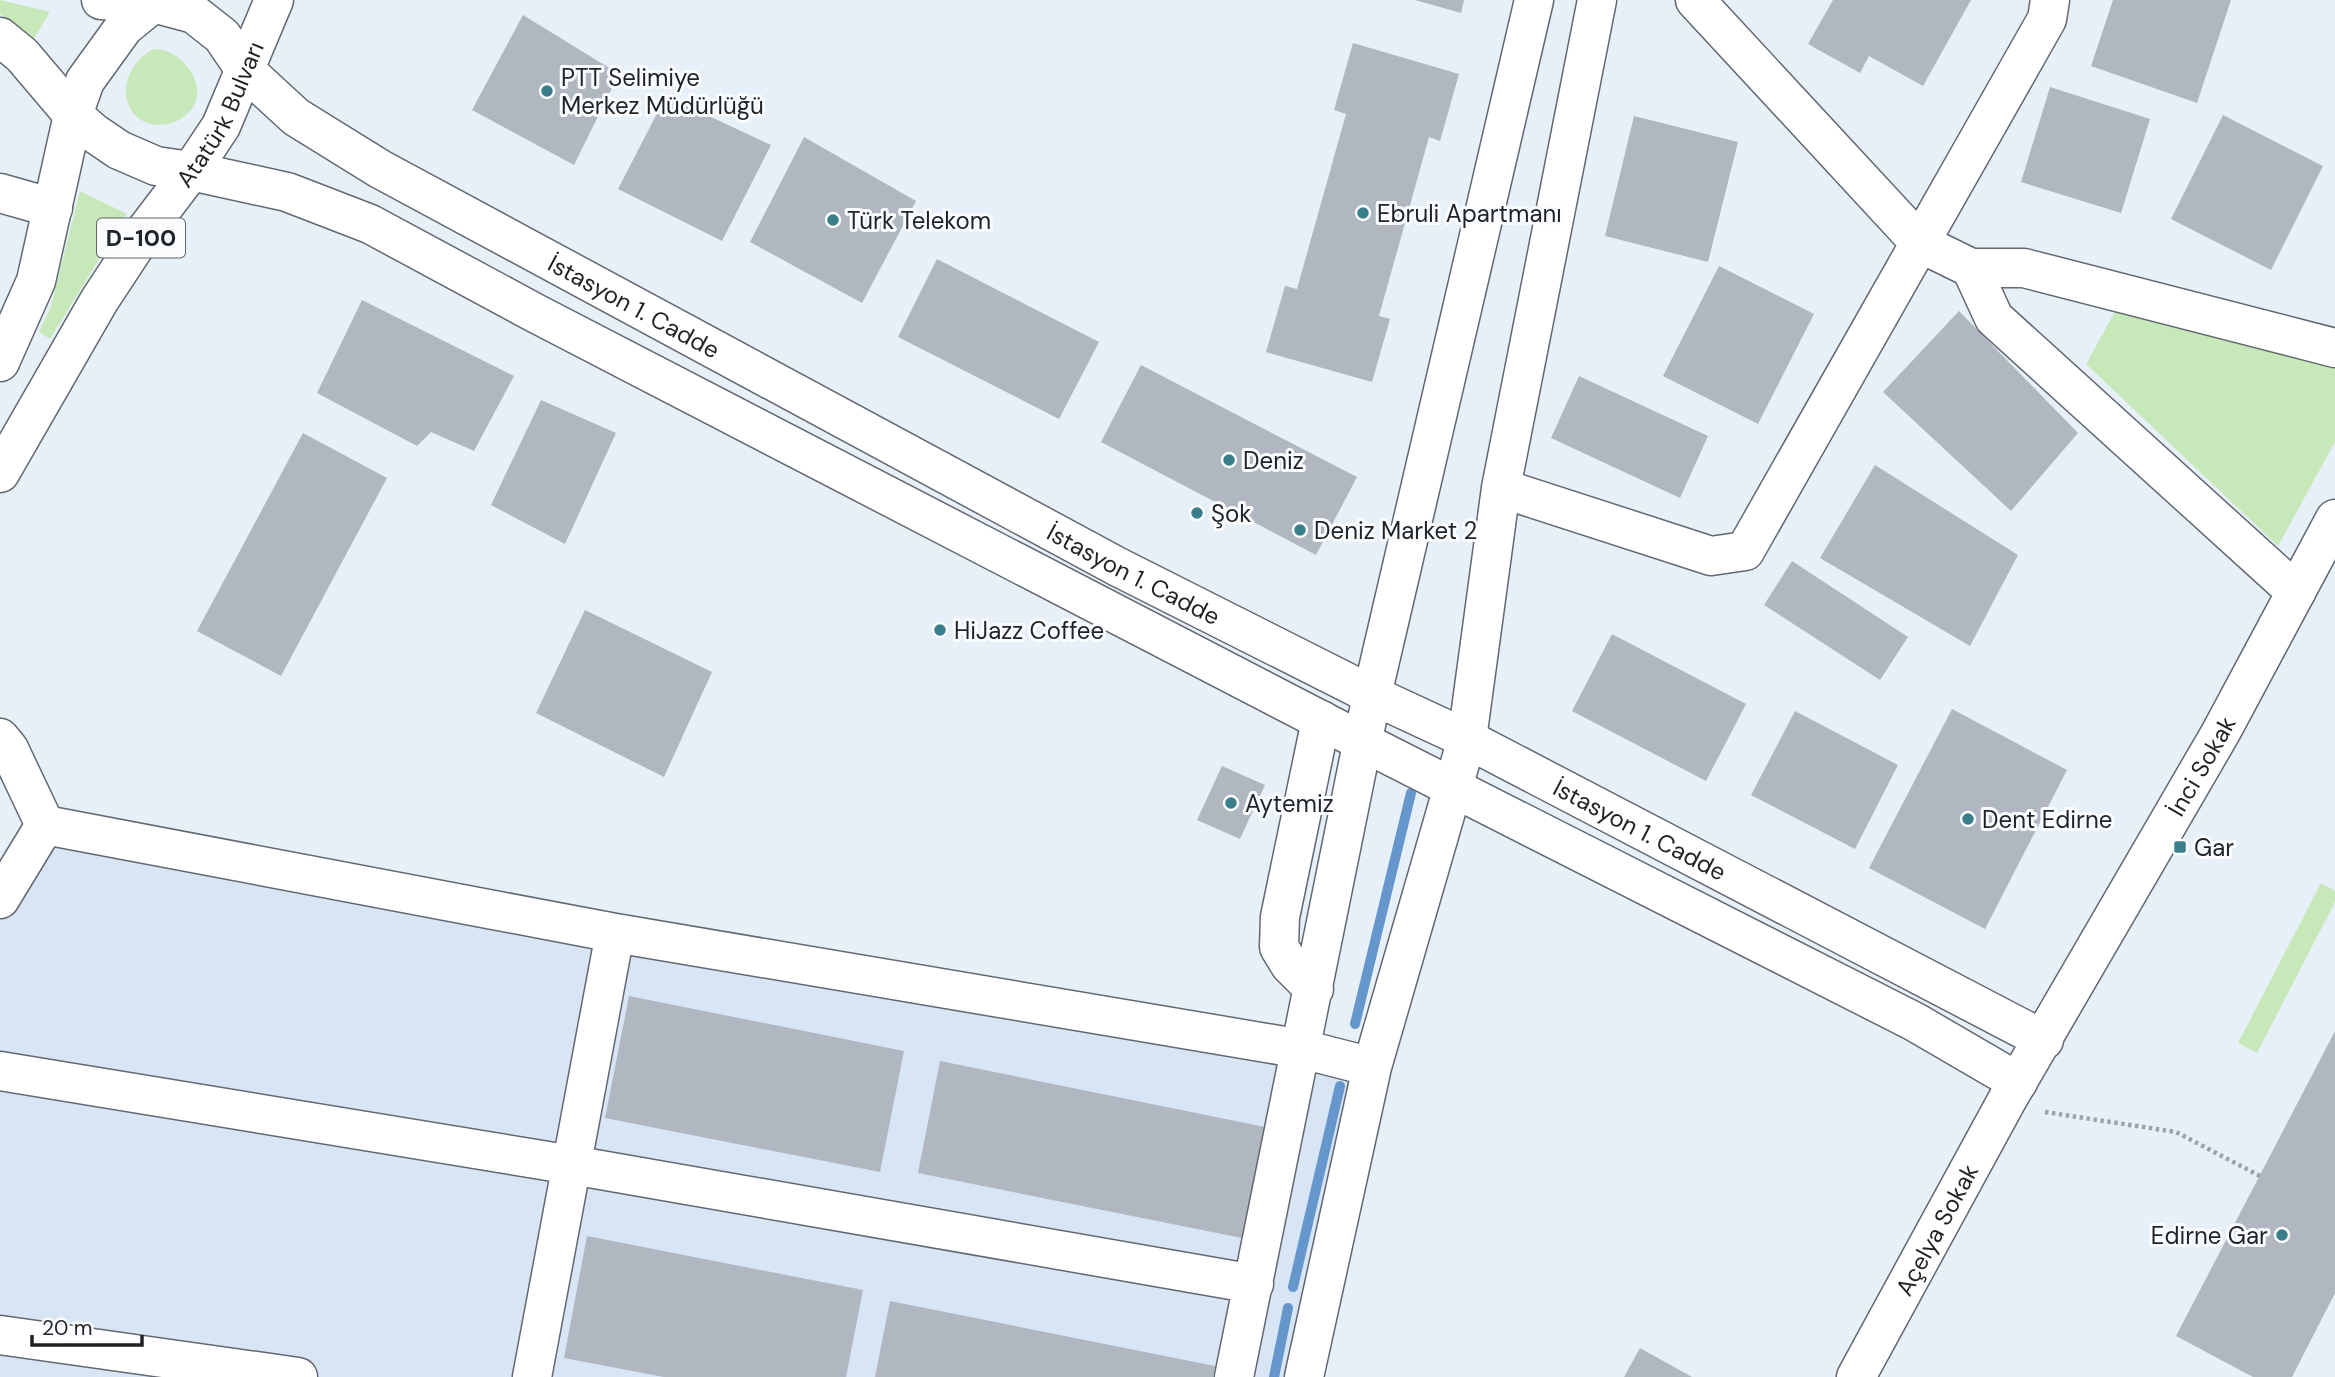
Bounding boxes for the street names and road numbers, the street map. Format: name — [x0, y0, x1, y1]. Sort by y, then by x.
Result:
street label: Atatürk Bulvarı — [169, 37, 270, 193]
road number: D-100 — [97, 218, 185, 258]
street label: İstasyon 1. Cadde — [543, 247, 725, 365]
street label: İstasyon 1. Cadde — [1042, 516, 1225, 631]
street label: İnci Sokak — [2160, 710, 2242, 821]
street label: İstasyon 1. Cadde — [1548, 771, 1732, 887]
street label: Açelya Sokak — [1888, 1158, 1985, 1301]

